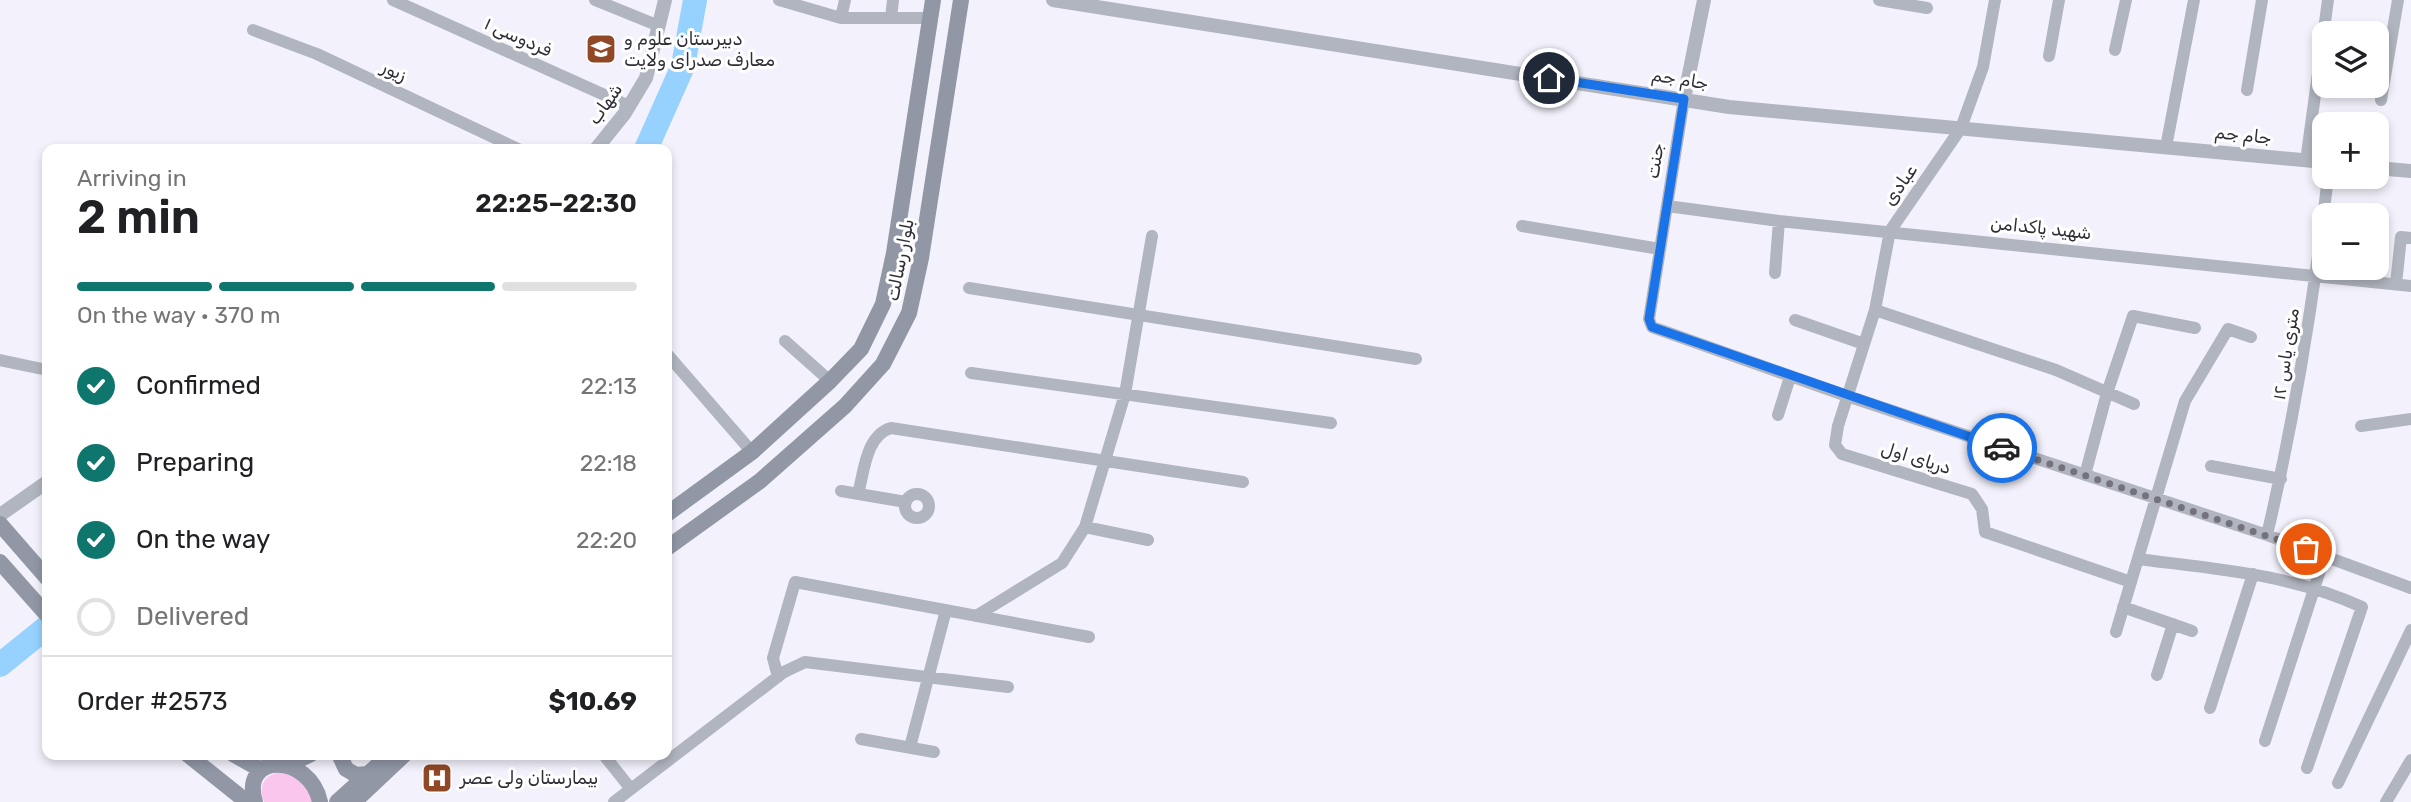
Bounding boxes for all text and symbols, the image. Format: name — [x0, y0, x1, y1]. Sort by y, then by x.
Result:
street label: فردوسی ۱ — [481, 12, 555, 62]
map controls — [2312, 21, 2389, 280]
button: layers — [2312, 21, 2389, 98]
place label: دبیرستان علوم و معارف صدرای ولایت — [624, 28, 775, 71]
school or university icon: دبیرستان علوم و معارف صدرای ولایت — [584, 32, 618, 66]
pin — [1519, 48, 1579, 108]
street label: زیور — [377, 55, 410, 86]
icon: home — [1530, 59, 1568, 97]
street label: جام جم — [1650, 64, 1710, 95]
street label: شهاب — [583, 79, 627, 129]
button: + — [2312, 112, 2389, 189]
street label: جام جم — [2213, 121, 2273, 150]
street label: جنت — [1641, 142, 1669, 180]
street label: عبادی — [1878, 160, 1922, 210]
text: Arriving in — [77, 164, 187, 192]
text: 22:25–22:30 — [475, 188, 637, 219]
text: 2 min — [77, 190, 200, 245]
button: − — [2312, 203, 2389, 280]
street label: شهید پاکدامن — [1989, 212, 2093, 245]
street label: بلوار رسالت — [881, 217, 919, 303]
text: On the way · 370 m — [77, 301, 280, 329]
street label: ۱۲ متری یاس — [2268, 306, 2304, 402]
icon: check — [77, 367, 115, 405]
text: Confirmed — [136, 370, 261, 401]
text: 22:13 — [580, 372, 637, 400]
courier — [1967, 413, 2037, 483]
icon: car — [1983, 429, 2021, 467]
street label: دریای اول — [1878, 437, 1954, 479]
icon: check — [77, 444, 115, 482]
text: Preparing — [136, 447, 254, 478]
text: 22:18 — [580, 449, 637, 477]
pin — [2276, 519, 2336, 579]
icon: check — [77, 521, 115, 559]
text: On the way — [136, 524, 270, 555]
text: 22:20 — [576, 526, 637, 554]
icon: bag — [2287, 530, 2325, 568]
text: Delivered — [136, 601, 249, 632]
text: Order #2573 — [77, 686, 228, 717]
text: $10.69 — [548, 686, 637, 717]
hospital icon: بیمارستان ولی عصر — [420, 761, 454, 795]
place label: بیمارستان ولی عصر — [459, 767, 598, 789]

